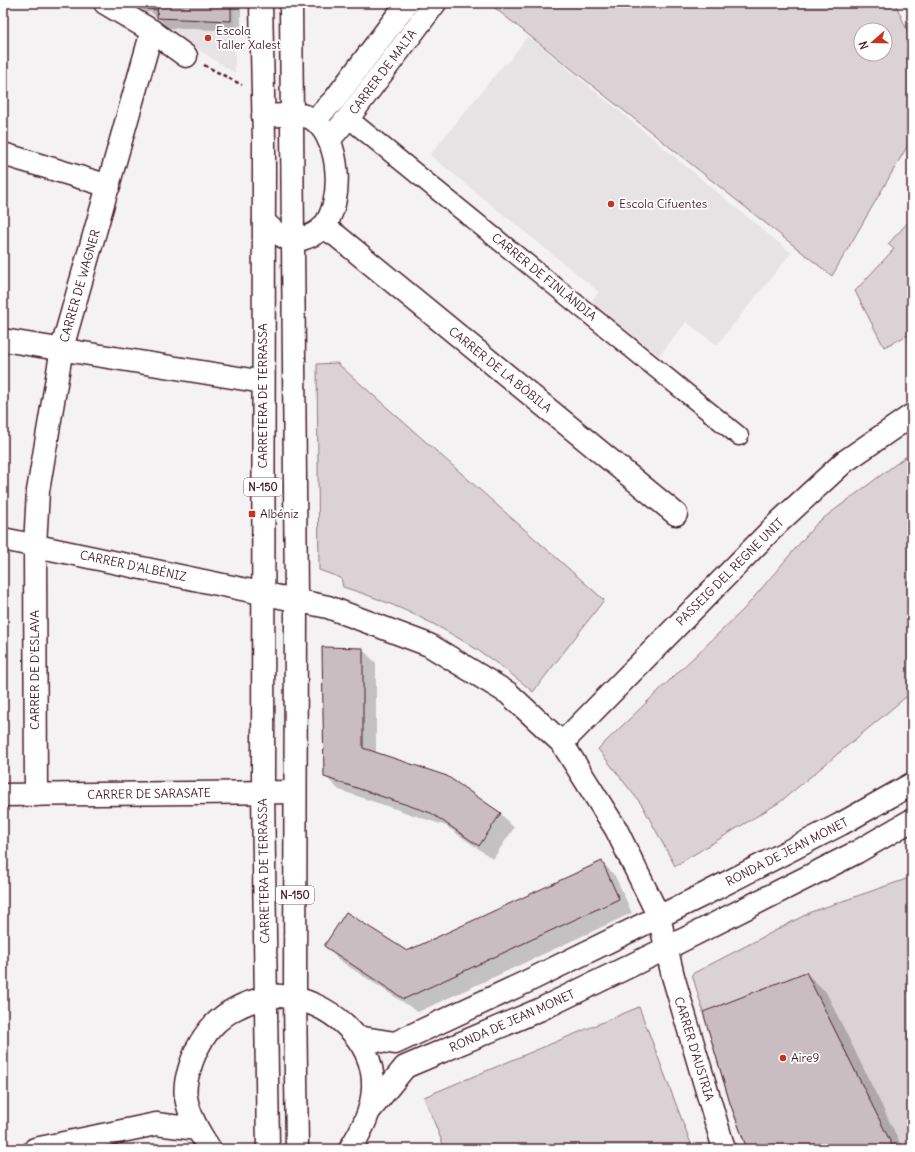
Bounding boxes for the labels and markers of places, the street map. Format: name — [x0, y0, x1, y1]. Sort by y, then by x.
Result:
place label: Escola Taller Xalest — [216, 23, 281, 52]
marker: Escola Taller Xalest — [203, 33, 213, 43]
place label: Escola Cifuentes — [619, 196, 707, 211]
marker: Escola Cifuentes — [606, 199, 616, 209]
place label: Albéniz — [260, 506, 299, 521]
marker: Albéniz — [247, 509, 257, 519]
place label: Aire9 — [791, 1050, 819, 1065]
marker: Aire9 — [778, 1053, 788, 1063]

